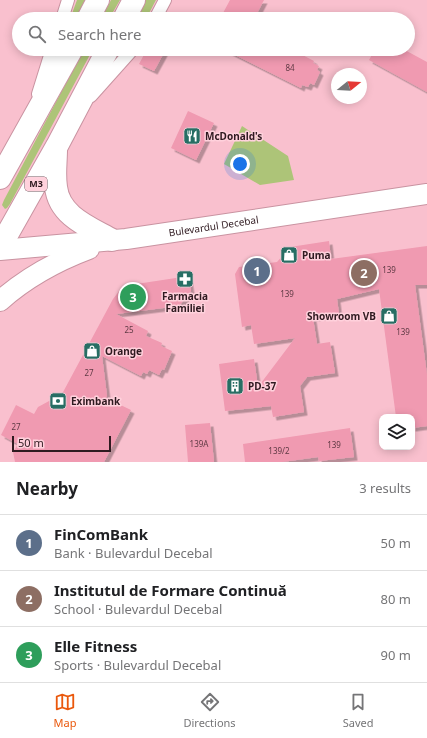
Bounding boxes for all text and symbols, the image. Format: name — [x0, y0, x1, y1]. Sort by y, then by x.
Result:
search box — [12, 12, 415, 56]
icon: search — [26, 23, 48, 45]
text: Search here — [58, 24, 141, 44]
house number: 84 — [285, 62, 295, 73]
north arrow — [331, 68, 367, 104]
restaurant icon: McDonald's — [182, 126, 202, 146]
place label: McDonald's — [205, 129, 262, 143]
your location — [230, 154, 250, 174]
road number: M3 — [25, 177, 47, 191]
street label: Bulevardul Decebal — [168, 212, 259, 240]
shop icon: Puma — [279, 245, 299, 265]
place label: Puma — [302, 248, 330, 262]
pin: 1 — [244, 256, 270, 286]
pin: 2 — [351, 258, 377, 288]
house number: 139 — [382, 264, 396, 275]
pharmacy icon: Farmacia Familiei — [175, 269, 195, 289]
pin: 3 — [120, 282, 146, 312]
house number: 139 — [280, 288, 294, 299]
place label: Farmacia Familiei — [162, 289, 208, 315]
shop icon: Showroom VB — [379, 306, 399, 326]
place label: Showroom VB — [307, 309, 376, 323]
house number: 25 — [124, 324, 134, 335]
house number: 139 — [396, 326, 410, 337]
shop icon: Orange — [82, 341, 102, 361]
place label: Orange — [105, 344, 142, 358]
house number: 27 — [84, 367, 94, 378]
building icon: PD-37 — [225, 376, 245, 396]
place label: PD-37 — [248, 379, 276, 393]
bank icon: Eximbank — [48, 391, 68, 411]
place label: Eximbank — [71, 394, 121, 408]
map controls — [379, 414, 415, 450]
button: layers — [379, 414, 415, 450]
house number: 27 — [11, 421, 21, 432]
scale bar — [12, 434, 111, 453]
text: 50 m — [18, 435, 44, 450]
house number: 139A — [190, 438, 209, 449]
house number: 139 — [327, 439, 341, 450]
house number: 139/2 — [268, 445, 290, 456]
text: Nearby — [16, 477, 78, 500]
text: 3 results — [359, 479, 411, 497]
text: FinComBank — [54, 524, 148, 544]
text: 1 — [25, 534, 33, 552]
text: 50 m — [381, 534, 411, 552]
text: Bank · Bulevardul Decebal — [54, 544, 213, 562]
text: Institutul de Formare Continuă — [54, 580, 287, 600]
text: 2 — [25, 590, 33, 608]
text: 80 m — [381, 590, 411, 608]
text: School · Bulevardul Decebal — [54, 600, 222, 618]
text: Elle Fitness — [54, 636, 137, 656]
text: 3 — [25, 646, 33, 664]
text: 90 m — [381, 646, 411, 664]
text: Sports · Bulevardul Decebal — [54, 656, 221, 674]
tab: Map — [54, 691, 76, 730]
tab: Directions — [183, 691, 236, 730]
tab: Saved — [343, 691, 373, 730]

